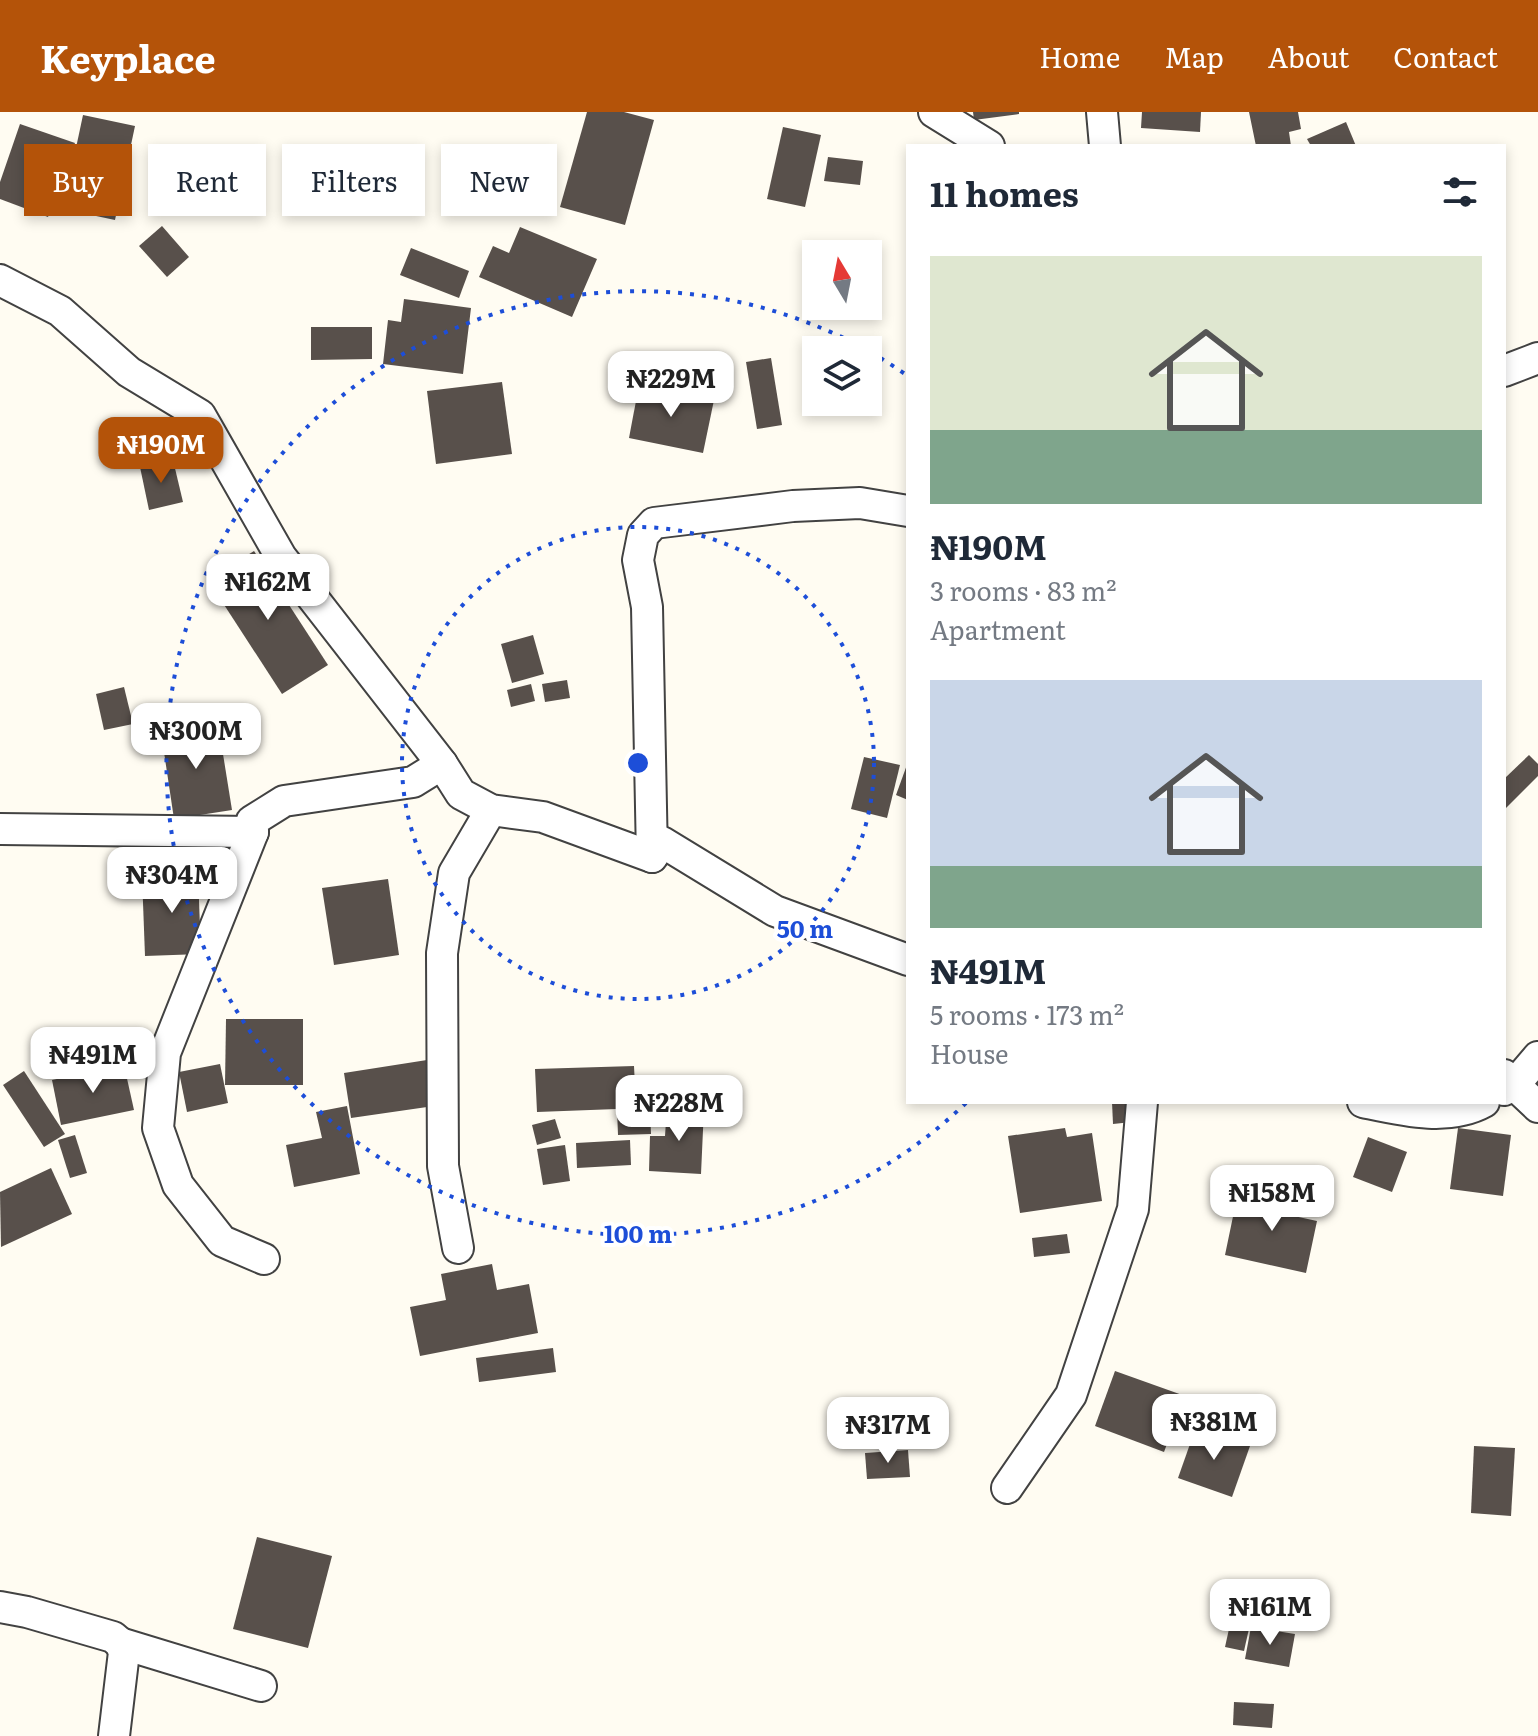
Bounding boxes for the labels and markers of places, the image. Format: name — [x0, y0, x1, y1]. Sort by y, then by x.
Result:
pin: ₦229M — [615, 351, 727, 419]
pin: ₦190M — [105, 417, 217, 485]
pin: ₦162M — [212, 554, 324, 622]
pin: ₦300M — [140, 703, 252, 771]
centre of rings — [624, 749, 652, 777]
pin: ₦304M — [116, 847, 228, 915]
pin: ₦491M — [37, 1027, 149, 1095]
pin: ₦228M — [623, 1075, 735, 1143]
pin: ₦158M — [1216, 1165, 1328, 1233]
pin: ₦381M — [1158, 1394, 1270, 1462]
pin: ₦317M — [832, 1397, 944, 1465]
pin: ₦161M — [1214, 1579, 1326, 1647]

